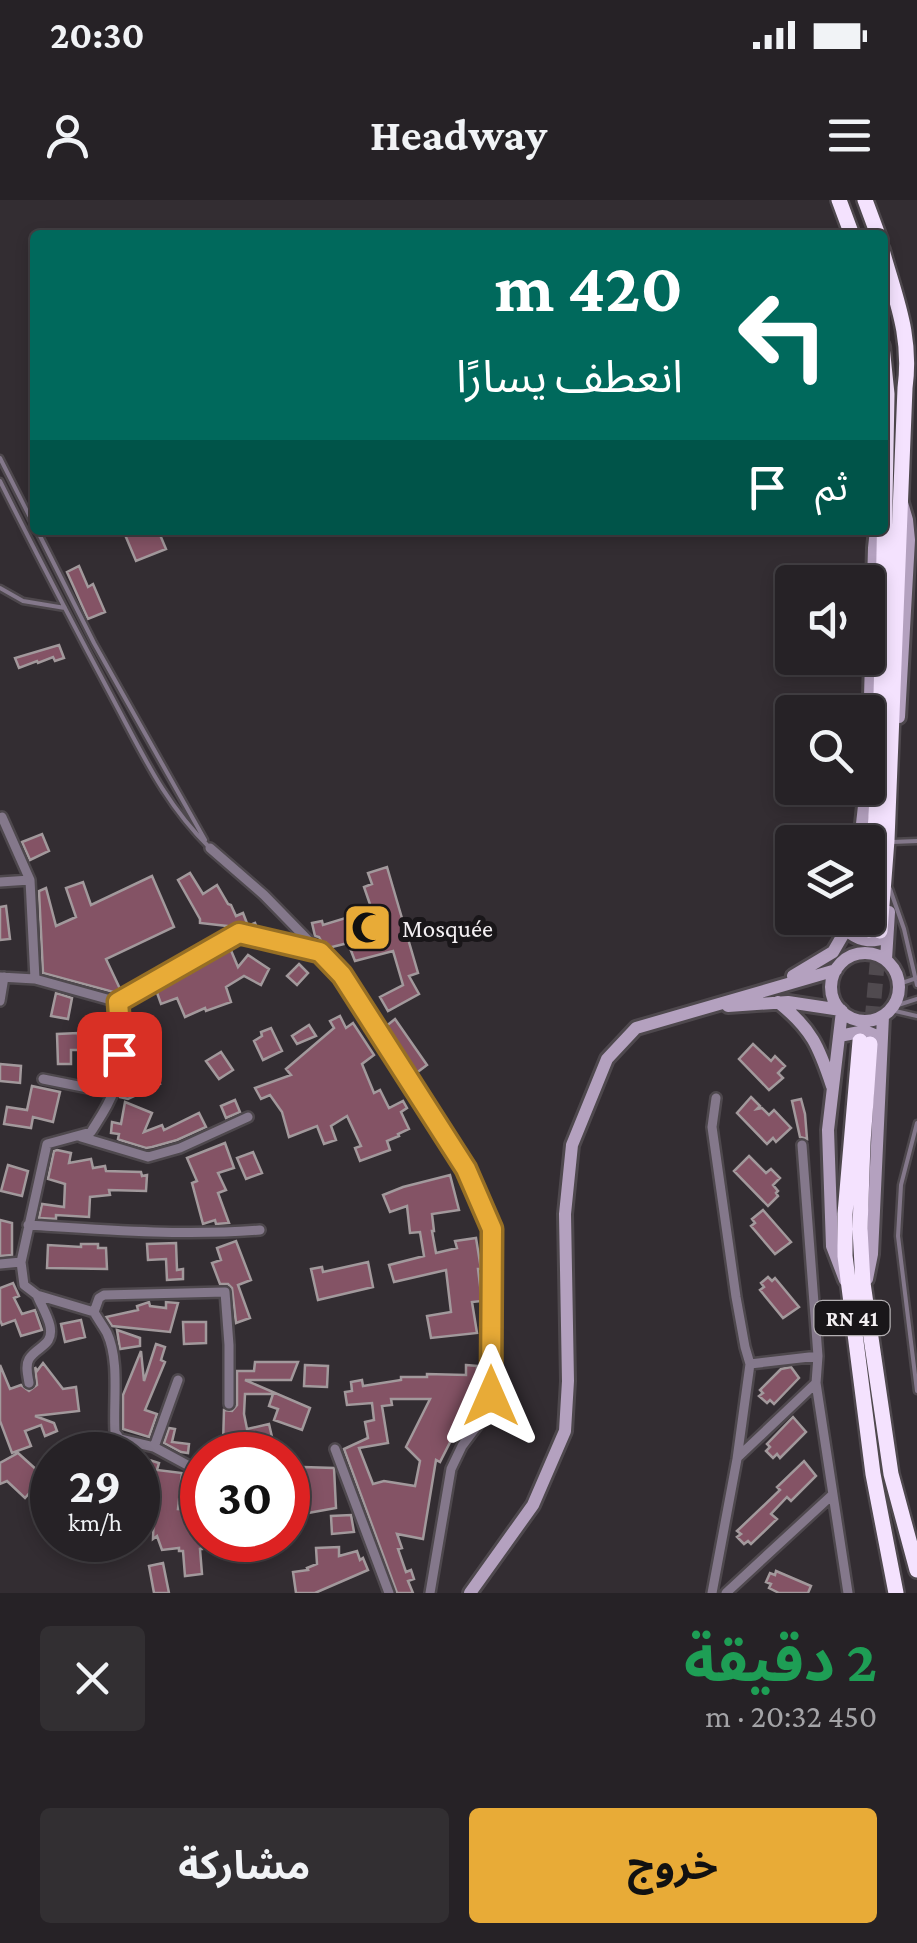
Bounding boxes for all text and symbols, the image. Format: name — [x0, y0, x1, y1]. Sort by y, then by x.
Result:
text: 20:30 — [50, 14, 145, 56]
icon: person — [40, 108, 95, 163]
icon: menu — [822, 108, 877, 163]
text: Headway — [370, 110, 547, 160]
text: 420 m — [495, 248, 683, 326]
icon: left — [718, 270, 848, 400]
text: انعطف يسارًا — [456, 352, 683, 402]
icon: arrive — [740, 460, 795, 515]
text: ثم — [815, 466, 848, 508]
map controls — [775, 565, 885, 935]
button: sound — [775, 565, 885, 675]
button: search — [775, 695, 885, 805]
button: layers — [775, 825, 885, 935]
mosque icon: Mosquée — [341, 902, 393, 954]
place label: Mosquée — [402, 915, 493, 943]
pin — [77, 1012, 162, 1097]
icon: arrive — [92, 1027, 147, 1082]
road number: RN 41 — [814, 1301, 890, 1335]
position arrow — [439, 1344, 543, 1448]
speed limit sign: 30 — [180, 1432, 310, 1562]
text: 29 — [69, 1457, 121, 1513]
text: km/h — [68, 1509, 122, 1536]
button: close — [40, 1626, 145, 1731]
text: 2 دقيقة — [684, 1627, 877, 1694]
text: 450 m · 20:32 — [705, 1698, 877, 1734]
button: مشاركة — [40, 1808, 449, 1923]
button: خروج — [469, 1808, 877, 1923]

